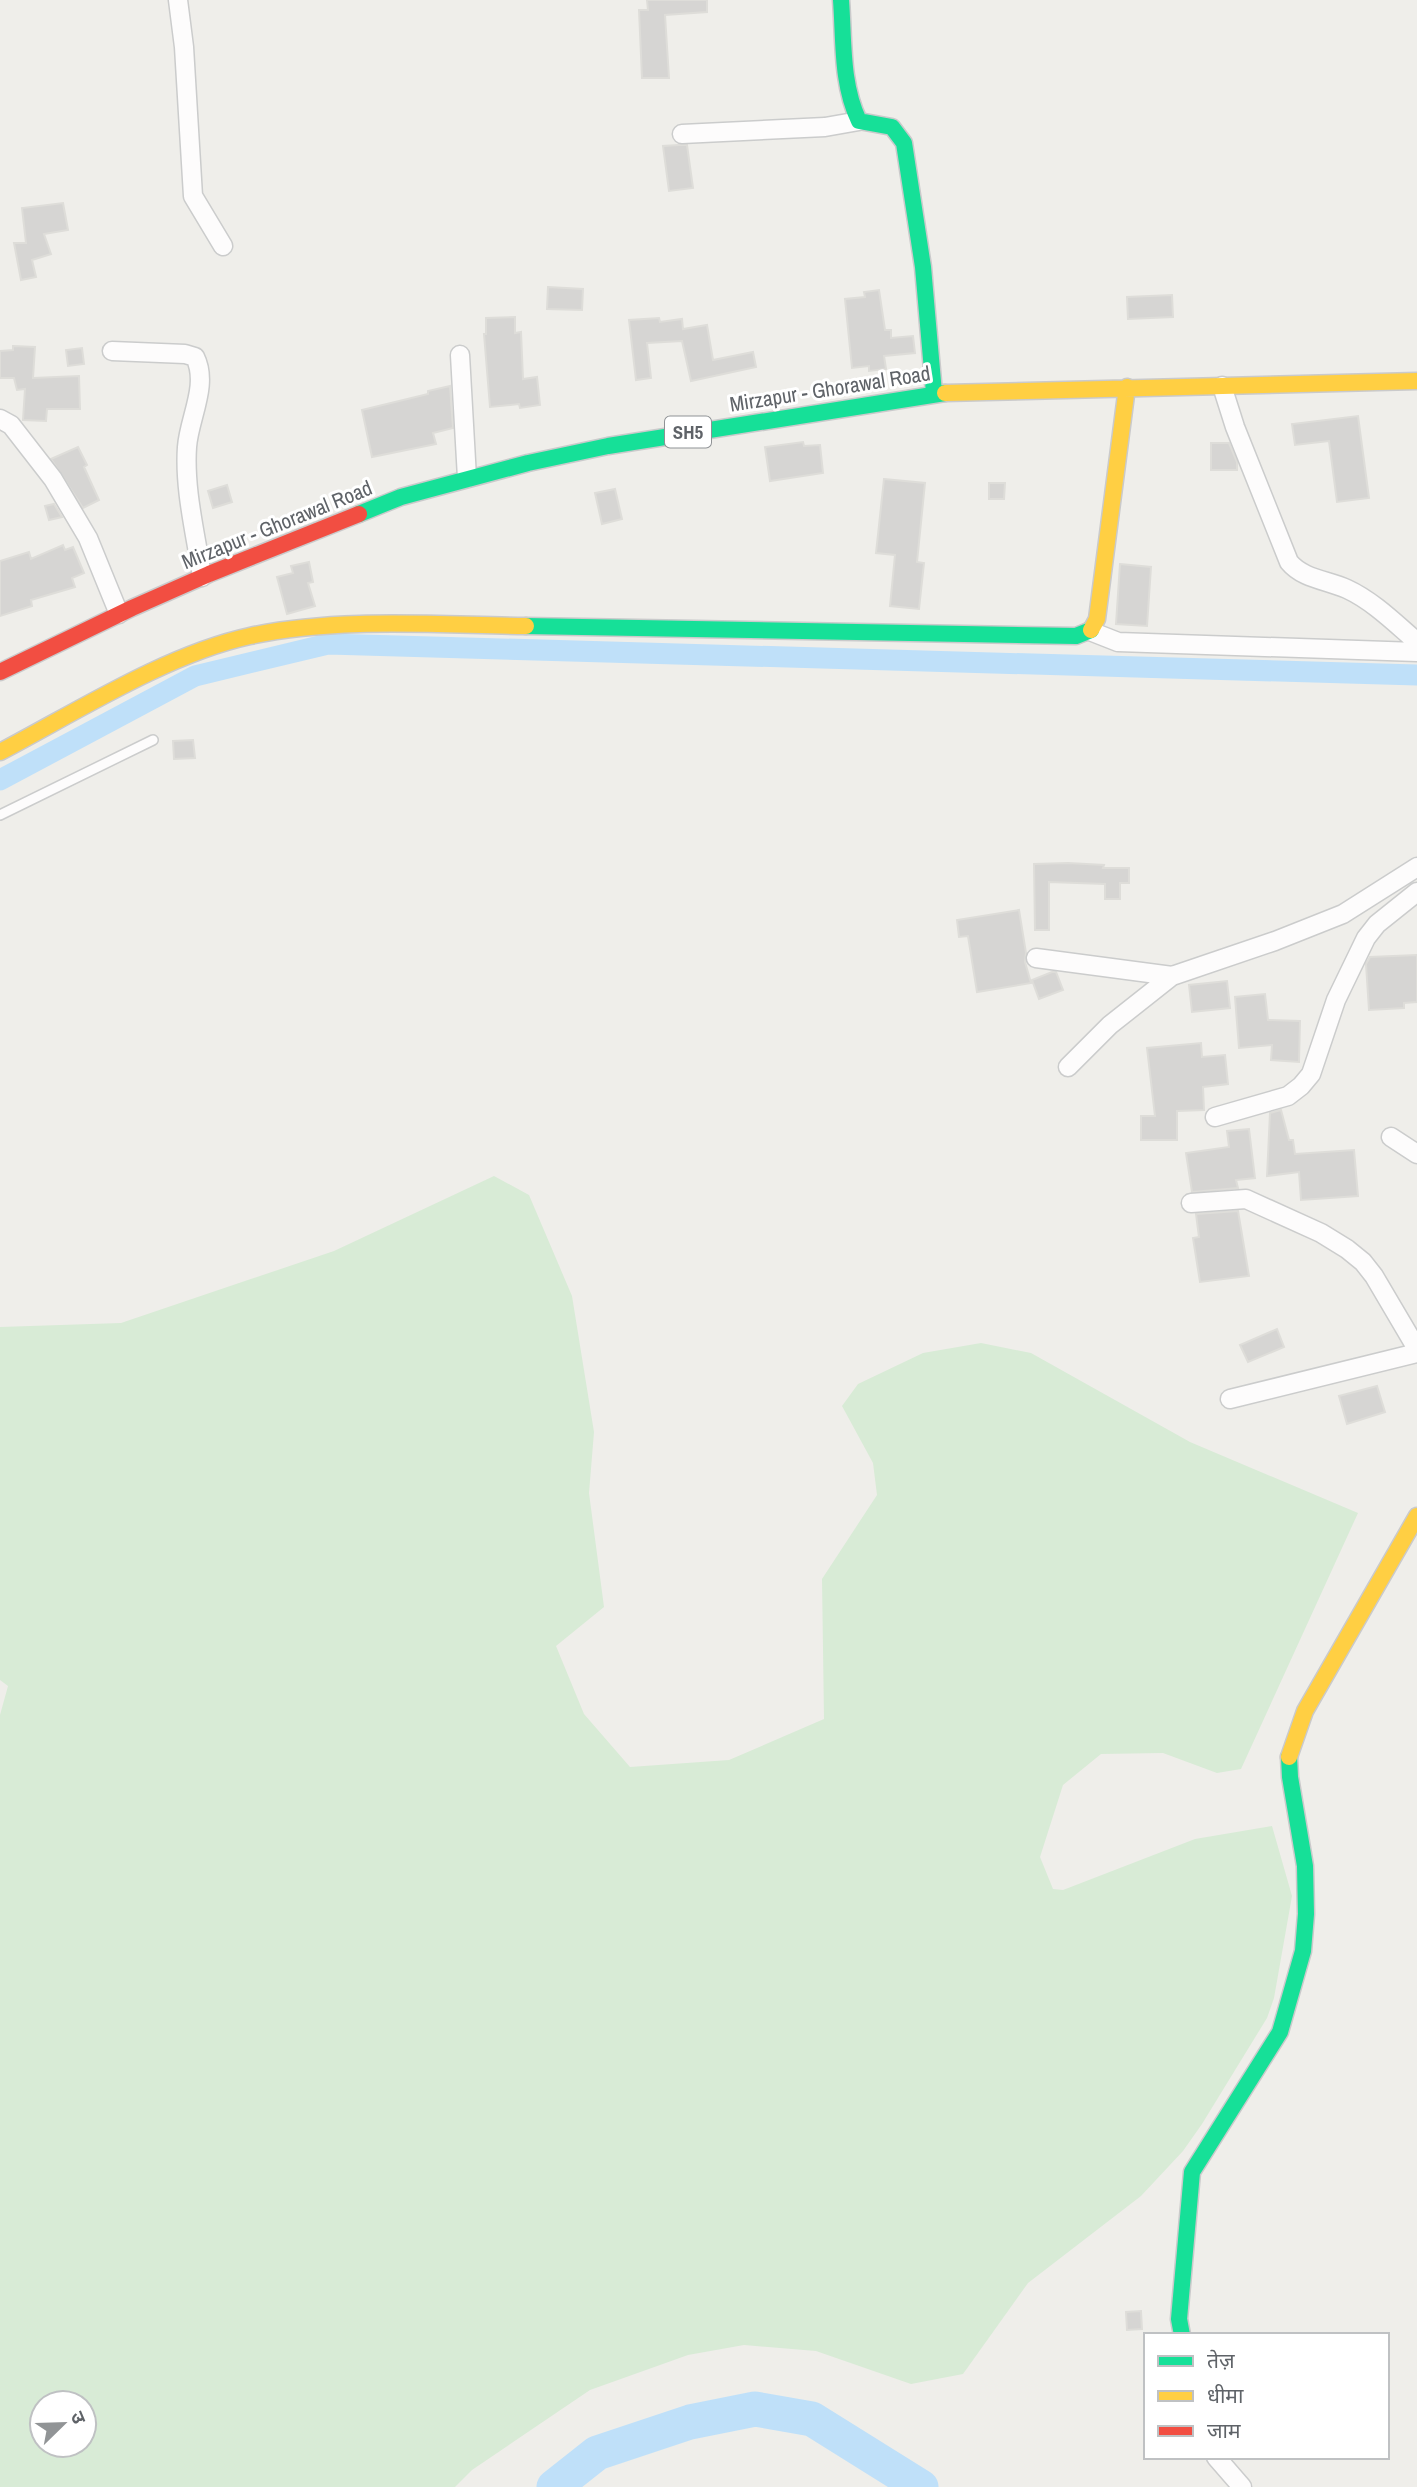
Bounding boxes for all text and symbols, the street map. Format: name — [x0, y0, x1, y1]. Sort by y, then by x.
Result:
street label: Mirzapur - Ghorawal Road — [727, 358, 932, 419]
road number: SH5 — [665, 416, 711, 448]
street label: Mirzapur - Ghorawal Road — [177, 473, 376, 576]
legend — [1144, 2333, 1389, 2459]
text: तेज़ — [1207, 2346, 1235, 2375]
text: धीमा — [1207, 2381, 1244, 2410]
north arrow — [28, 2389, 98, 2459]
text: उ — [65, 2407, 93, 2428]
text: जाम — [1207, 2416, 1241, 2445]

